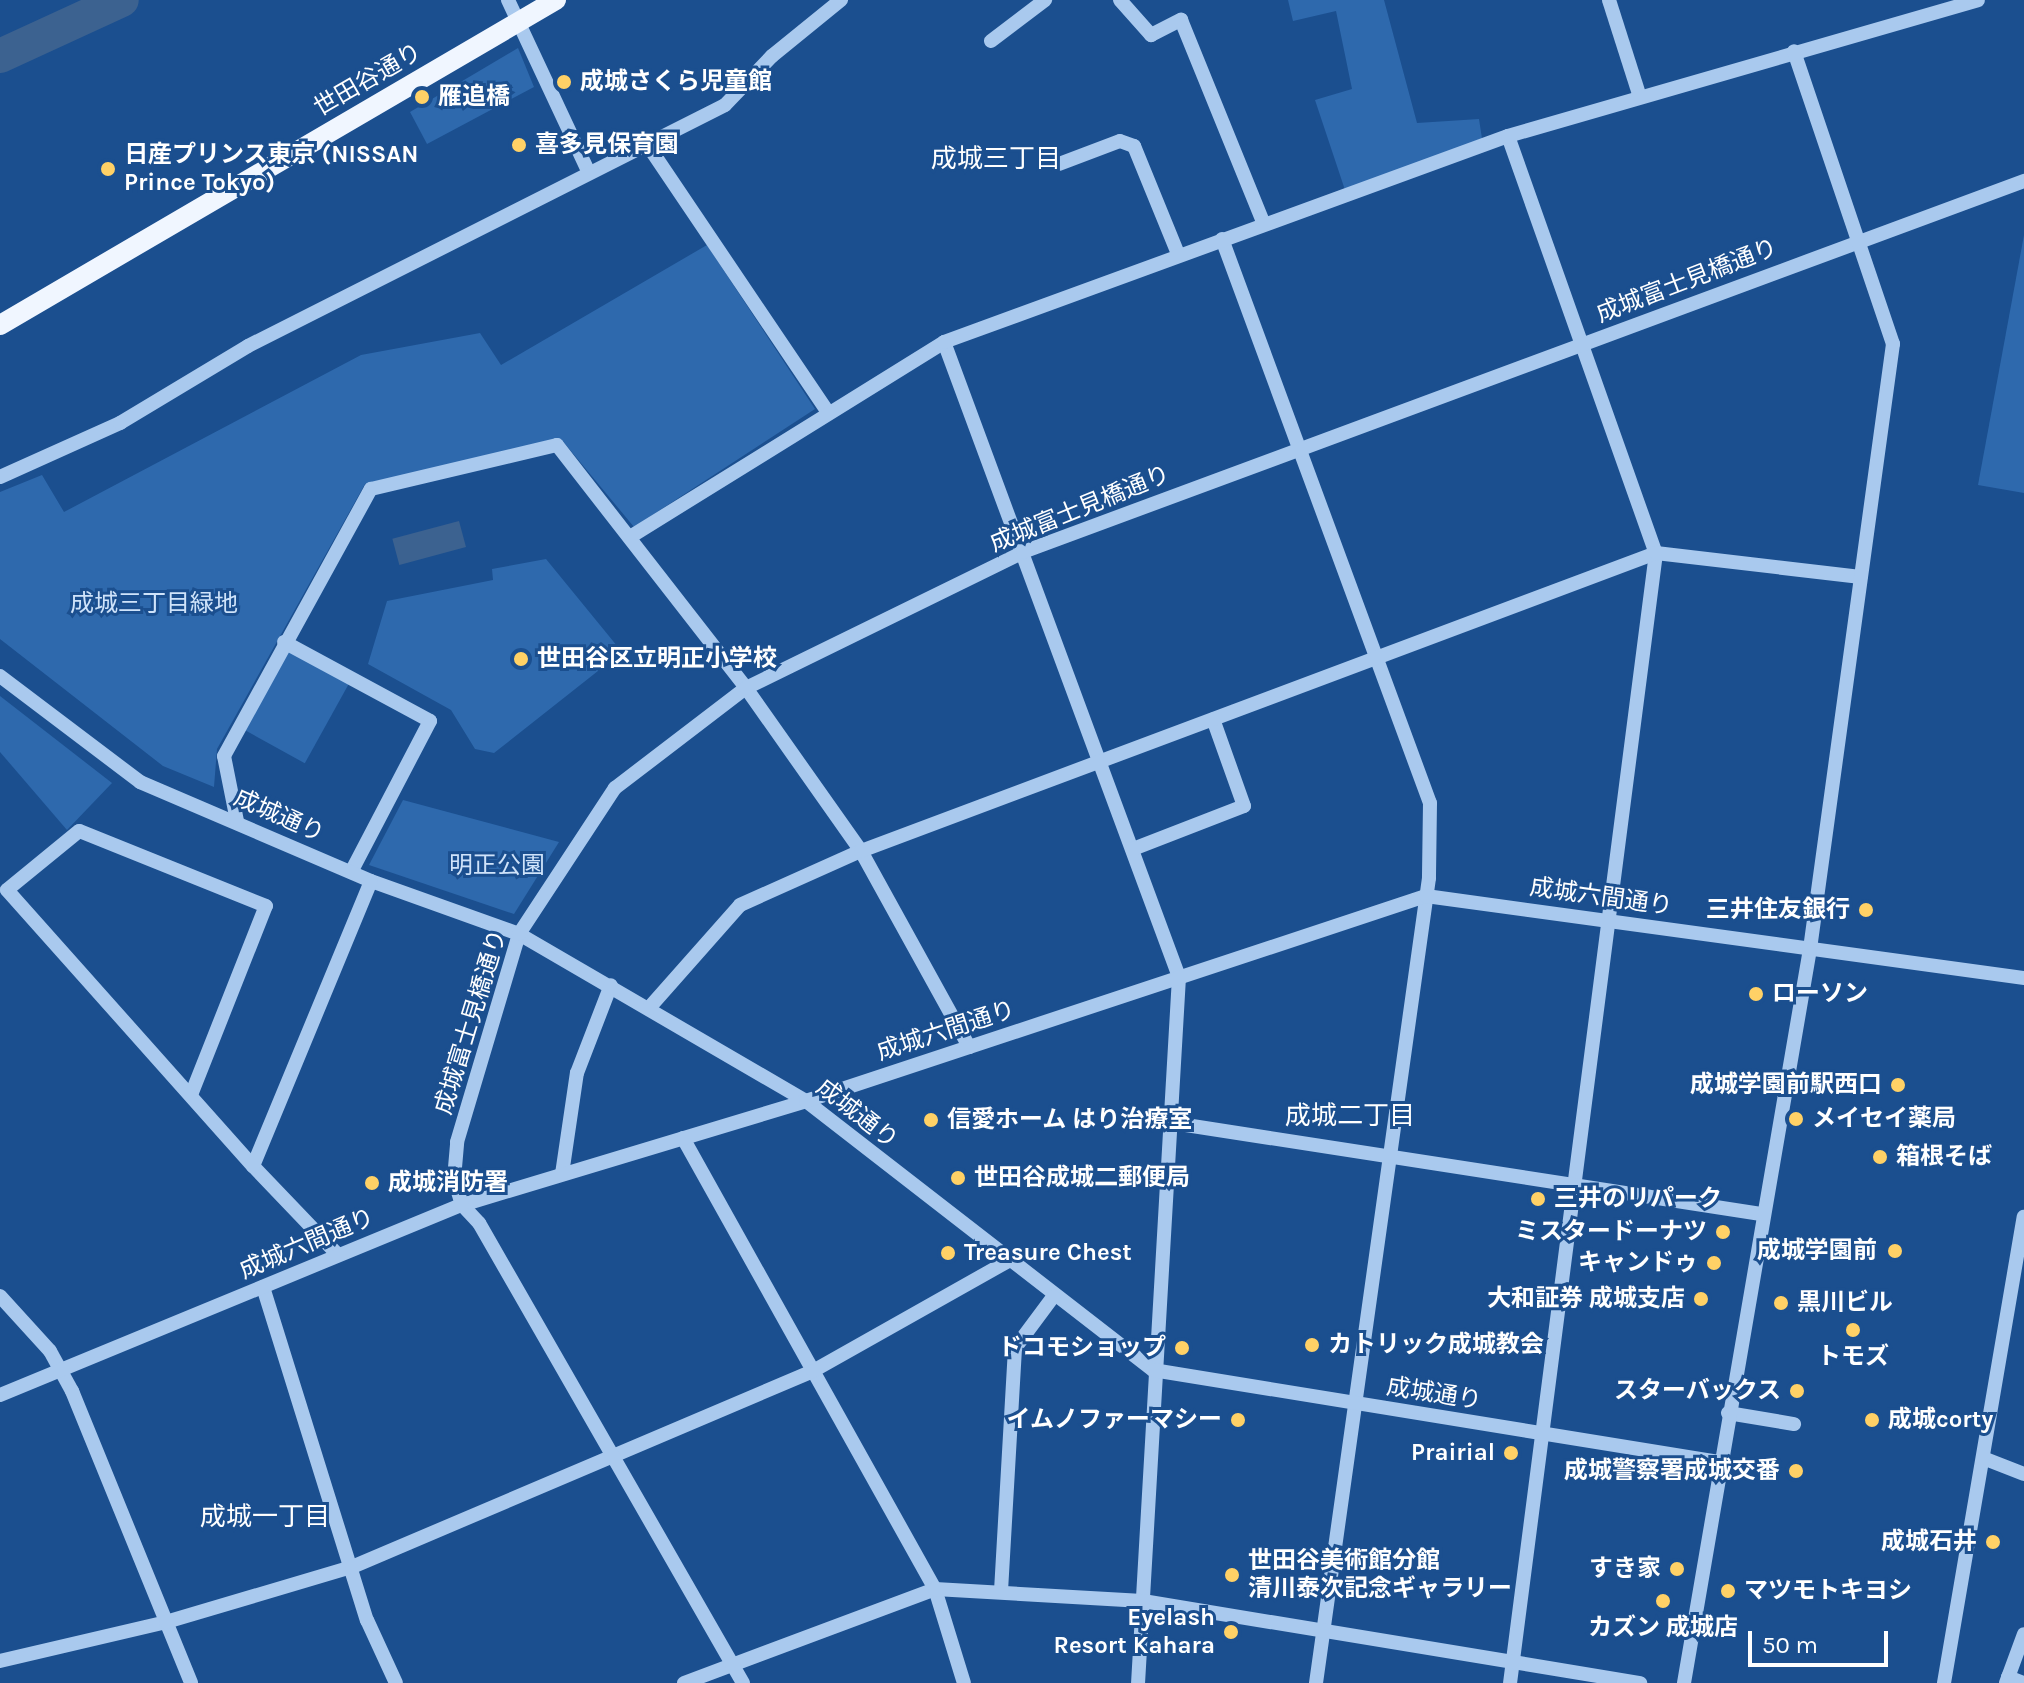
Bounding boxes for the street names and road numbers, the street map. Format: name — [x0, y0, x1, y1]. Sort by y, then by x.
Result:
street label: 世田谷通り — [309, 38, 427, 122]
street label: 成城富士見橋通り — [1592, 233, 1782, 329]
street label: 成城富士見橋通り — [986, 460, 1174, 558]
street label: 成城通り — [229, 783, 329, 849]
street label: 成城六間通り — [1528, 873, 1674, 921]
street label: 成城富士見橋通り — [429, 926, 513, 1118]
street label: 成城六間通り — [873, 995, 1019, 1067]
street label: 成城通り — [810, 1073, 904, 1155]
street label: 成城六間通り — [235, 1203, 379, 1285]
street label: 成城通り — [1384, 1372, 1484, 1416]

